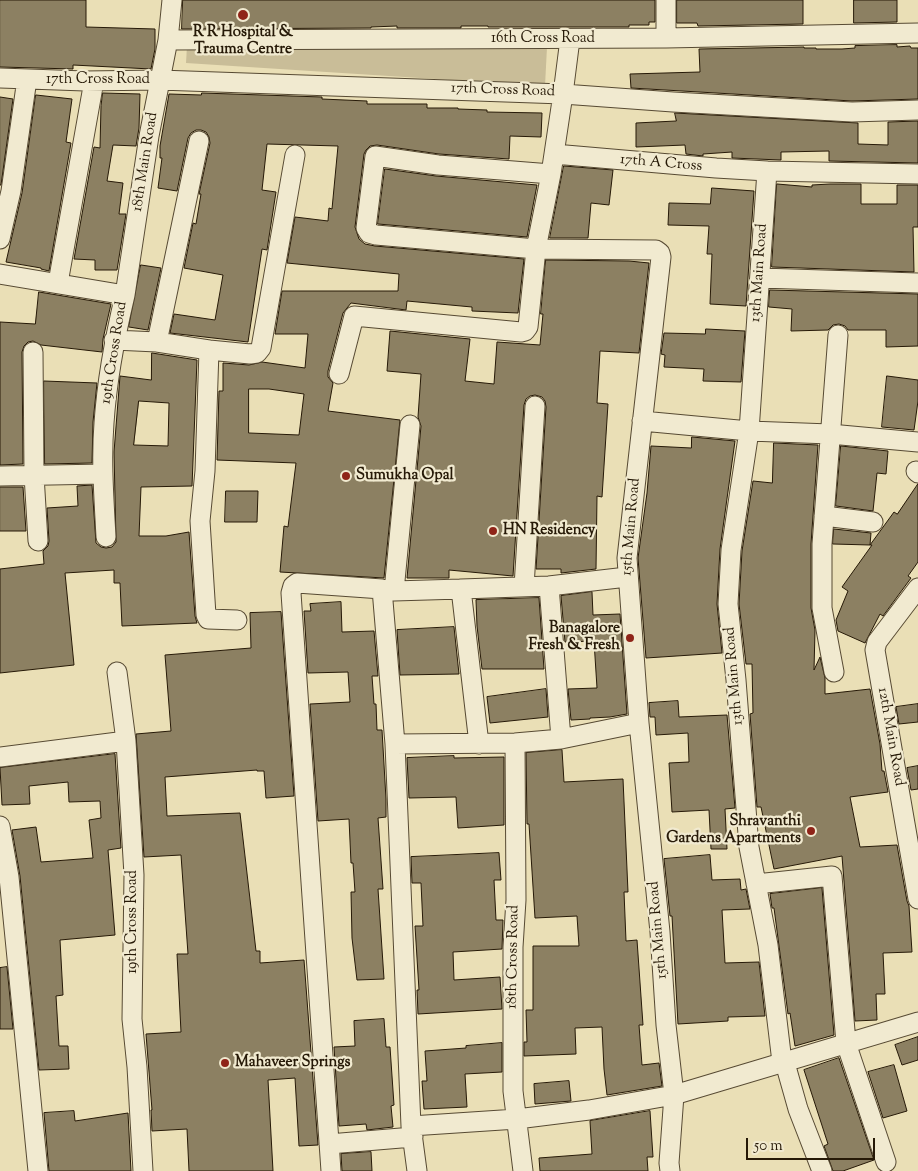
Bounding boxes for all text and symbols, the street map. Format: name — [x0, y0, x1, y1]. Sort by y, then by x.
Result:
marker: R R Hospital & Trauma Centre — [236, 8, 250, 22]
place label: R R Hospital & Trauma Centre — [193, 24, 293, 59]
street label: 16th Cross Road — [491, 30, 595, 48]
street label: 17th Cross Road — [46, 71, 150, 89]
street label: 17th Cross Road — [451, 80, 555, 102]
street label: 18th Main Road — [129, 111, 163, 213]
street label: 17th A Cross — [619, 151, 703, 177]
street label: 13th Main Road — [748, 223, 772, 323]
street label: 19th Cross Road — [98, 300, 132, 406]
place label: Sumukha Opal — [356, 467, 454, 485]
marker: Sumukha Opal — [340, 470, 352, 482]
street label: 15th Main Road — [619, 477, 645, 577]
place label: HN Residency — [503, 522, 595, 540]
marker: HN Residency — [487, 525, 499, 537]
place label: Banagalore Fresh & Fresh — [529, 620, 620, 655]
street label: 13th Main Road — [722, 626, 748, 726]
marker: Banagalore Fresh & Fresh — [624, 632, 636, 644]
street label: 12th Main Road — [872, 686, 908, 788]
place label: Shravanthi Gardens Apartments — [666, 813, 801, 848]
marker: Shravanthi Gardens Apartments — [805, 825, 817, 837]
street label: 19th Cross Road — [124, 870, 142, 974]
street label: 15th Main Road — [646, 880, 672, 980]
street label: 18th Cross Road — [504, 905, 524, 1009]
place label: Mahaveer Springs — [235, 1054, 350, 1072]
marker: Mahaveer Springs — [219, 1057, 231, 1069]
scale bar — [748, 1128, 877, 1160]
text: 50 m — [754, 1136, 783, 1157]

